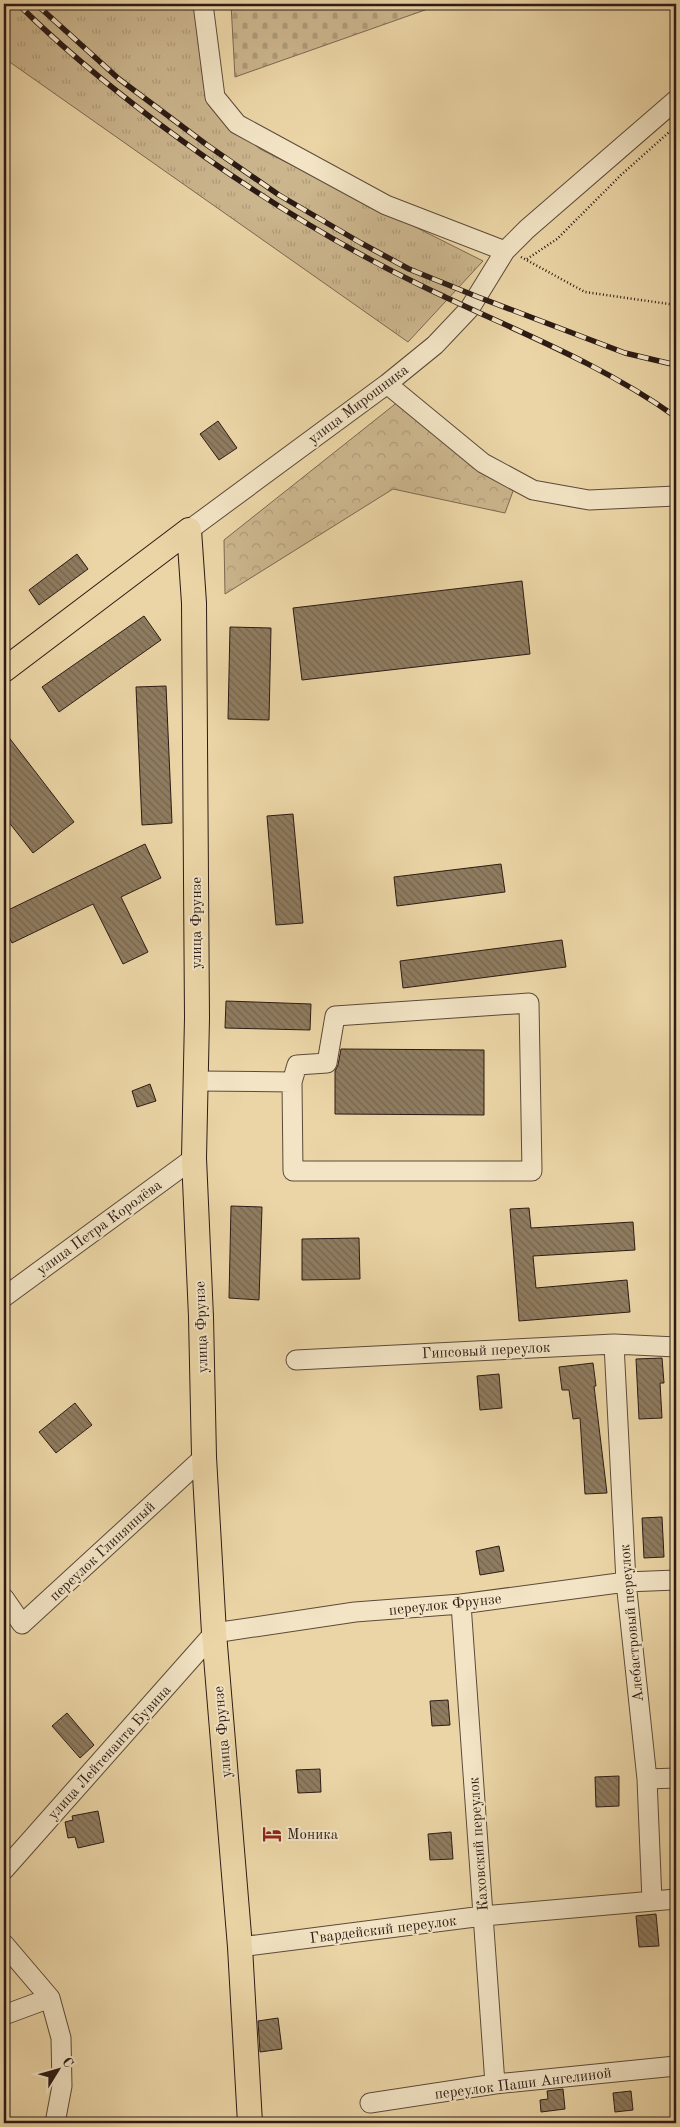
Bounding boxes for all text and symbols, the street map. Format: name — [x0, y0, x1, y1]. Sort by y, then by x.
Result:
street label: улица Мирошника — [306, 362, 412, 448]
street label: улица Фрунзе — [190, 877, 205, 969]
street label: улица Петра Королёва — [35, 1178, 166, 1278]
street label: улица Фрунзе — [193, 1281, 212, 1373]
street label: Гипсовый переулок — [421, 1341, 551, 1362]
street label: переулок Глинянный — [47, 1500, 159, 1605]
street label: Алебастровый переулок — [618, 1543, 647, 1702]
street label: переулок Фрунзе — [388, 1592, 502, 1619]
street label: улица Лейтенанта Бувина — [46, 1682, 175, 1823]
street label: улица Фрунзе — [212, 1685, 235, 1778]
street label: Каховский переулок — [467, 1776, 492, 1911]
hotel icon: Моника — [261, 1823, 283, 1845]
place label: Моника — [287, 1828, 339, 1843]
street label: Гвардейский переулок — [309, 1914, 458, 1947]
north arrow — [32, 2044, 82, 2094]
text: С — [59, 2055, 76, 2071]
street label: переулок Паши Ангелиной — [434, 2066, 613, 2103]

